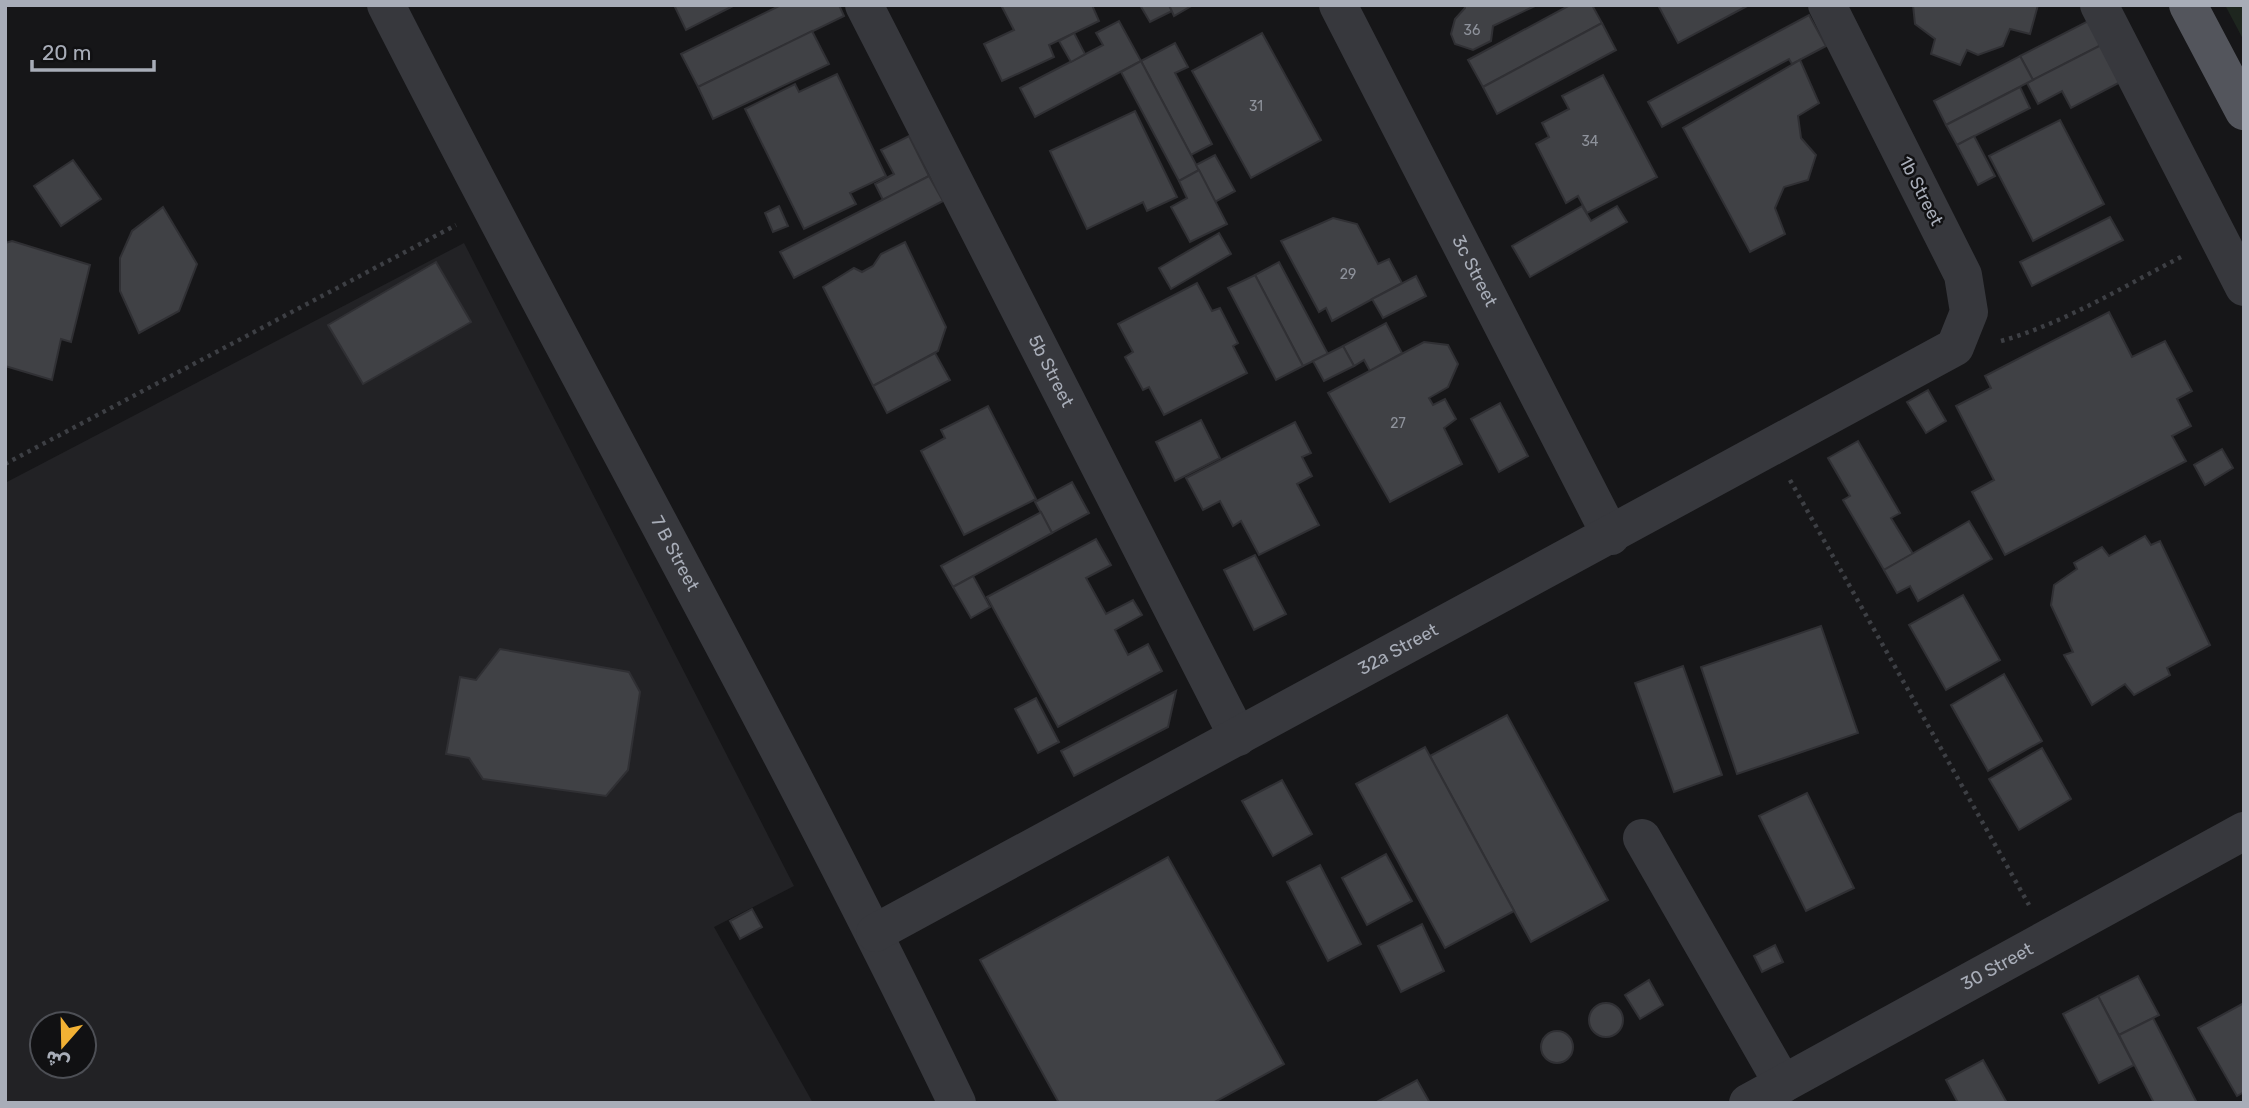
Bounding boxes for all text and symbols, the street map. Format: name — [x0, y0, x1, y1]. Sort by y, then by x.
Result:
house number: 36 — [1464, 22, 1480, 39]
scale bar — [32, 28, 154, 72]
text: 20 m — [42, 40, 91, 65]
house number: 31 — [1249, 98, 1263, 115]
house number: 34 — [1581, 133, 1599, 150]
street label: 1b Street — [1894, 153, 1948, 229]
street label: 3c Street — [1447, 232, 1502, 310]
house number: 29 — [1340, 266, 1356, 283]
street label: 5b Street — [1023, 331, 1079, 411]
house number: 27 — [1390, 415, 1406, 432]
street label: 7 B Street — [646, 512, 704, 595]
street label: 32a Street — [1354, 619, 1442, 680]
street label: 30 Street — [1957, 938, 2037, 995]
north arrow — [28, 1010, 98, 1080]
text: ش — [42, 1046, 73, 1075]

